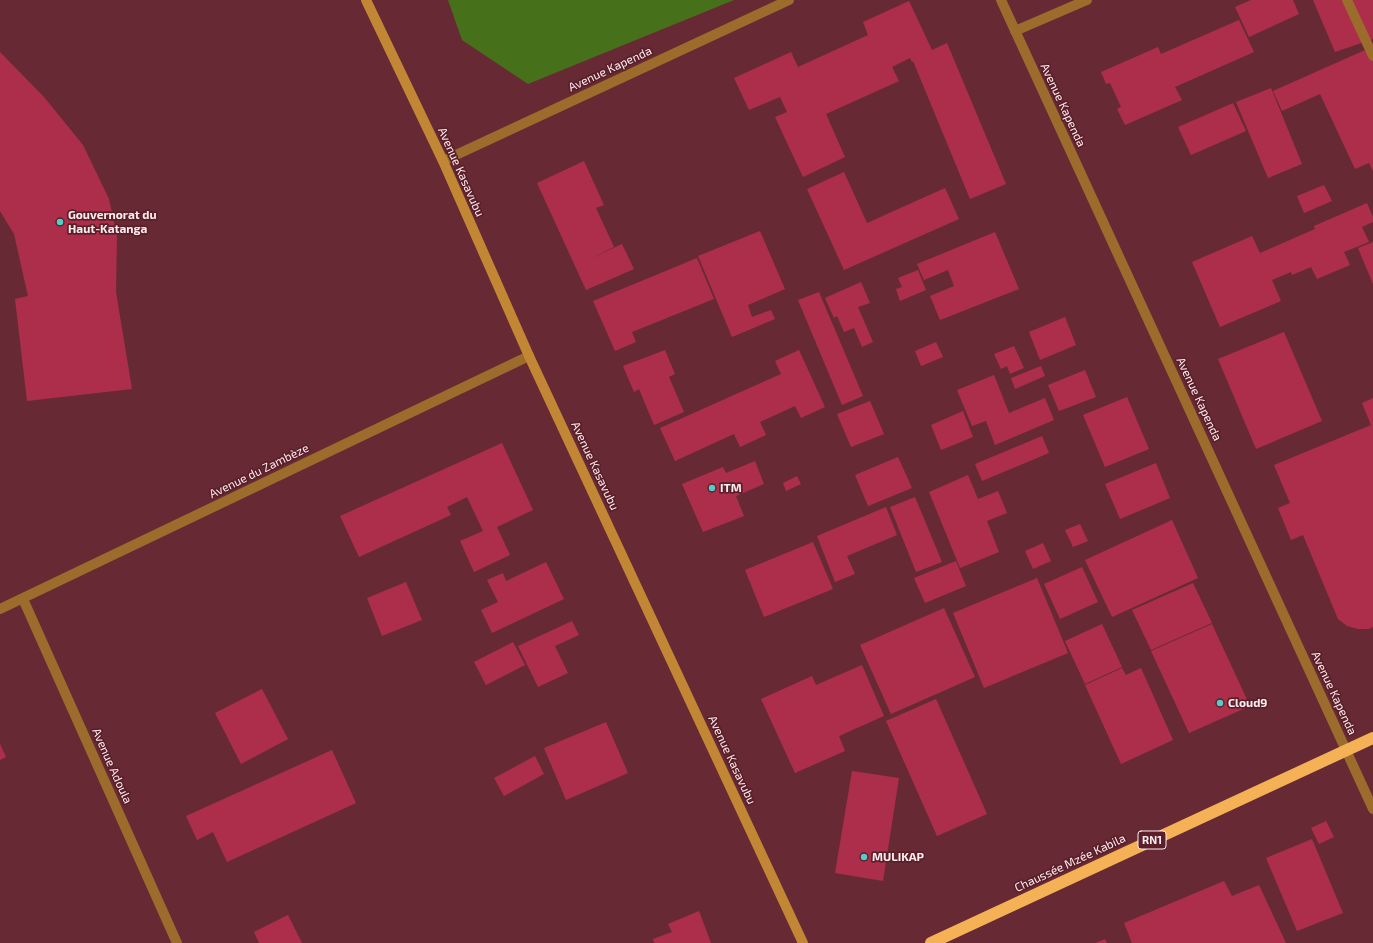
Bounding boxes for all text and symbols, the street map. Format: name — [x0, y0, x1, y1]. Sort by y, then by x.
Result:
street label: Avenue Kapenda — [566, 43, 654, 95]
street label: Avenue Kapenda — [1037, 61, 1089, 149]
street label: Avenue Kasavubu — [435, 125, 487, 219]
place label: Gouvernorat du Haut-Katanga — [68, 208, 157, 236]
marker: Gouvernorat du Haut-Katanga — [55, 217, 65, 227]
street label: Avenue Kapenda — [1173, 355, 1225, 443]
street label: Avenue Kasavubu — [568, 419, 622, 513]
street label: Avenue du Zambèze — [207, 441, 311, 501]
place label: ITM — [720, 481, 742, 495]
marker: ITM — [707, 483, 717, 493]
street label: Avenue Kapenda — [1308, 649, 1360, 737]
place label: Cloud9 — [1228, 696, 1267, 710]
marker: Cloud9 — [1215, 698, 1225, 708]
street label: Avenue Kasavubu — [705, 713, 759, 807]
street label: Avenue Adoula — [89, 726, 135, 806]
street label: Chaussée Mzée Kabila — [1012, 831, 1128, 895]
road number: RN1 — [1138, 831, 1166, 849]
place label: MULIKAP — [872, 850, 924, 864]
marker: MULIKAP — [859, 852, 869, 862]

